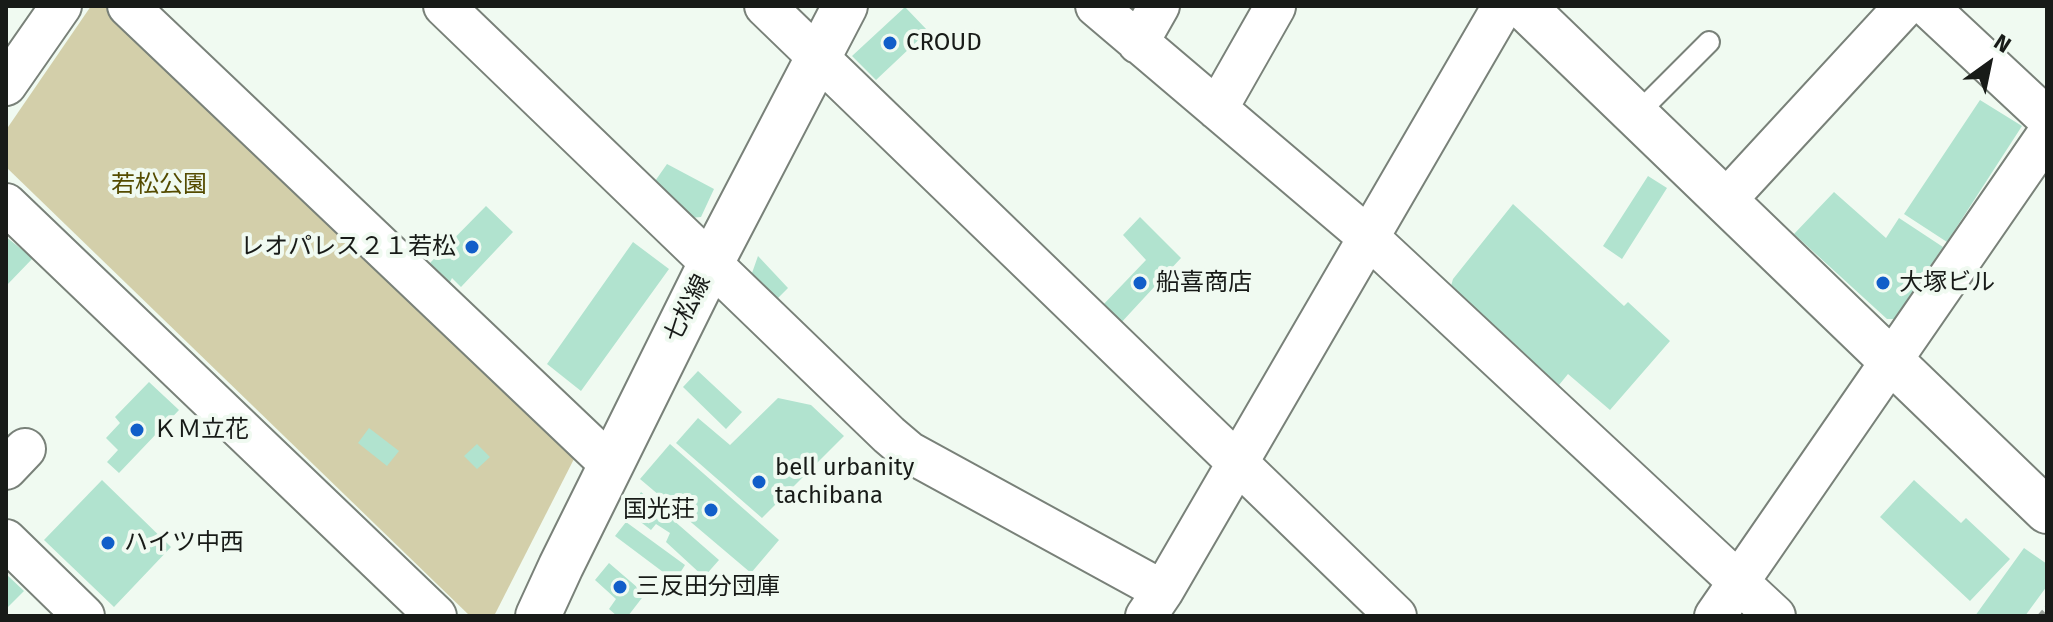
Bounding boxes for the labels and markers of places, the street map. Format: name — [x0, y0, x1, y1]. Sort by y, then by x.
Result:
place label: CROUD — [906, 29, 982, 57]
marker: CROUD — [881, 34, 899, 52]
place label: レオパレス２１若松 — [240, 233, 456, 261]
marker: レオパレス２１若松 — [463, 238, 481, 256]
place label: 船喜商店 — [1156, 269, 1252, 297]
place label: 大塚ビル — [1899, 269, 1995, 297]
marker: 船喜商店 — [1131, 274, 1149, 292]
marker: 大塚ビル — [1874, 274, 1892, 292]
place label: ＫＭ立花 — [153, 416, 249, 444]
marker: ＫＭ立花 — [128, 421, 146, 439]
place label: bell urbanity tachibana — [775, 454, 914, 510]
marker: bell urbanity tachibana — [750, 473, 768, 491]
place label: 国光荘 — [623, 496, 695, 524]
marker: 国光荘 — [702, 501, 720, 519]
place label: ハイツ中西 — [124, 529, 244, 557]
marker: ハイツ中西 — [99, 534, 117, 552]
place label: 三反田分団庫 — [636, 573, 780, 601]
marker: 三反田分団庫 — [611, 578, 629, 596]

